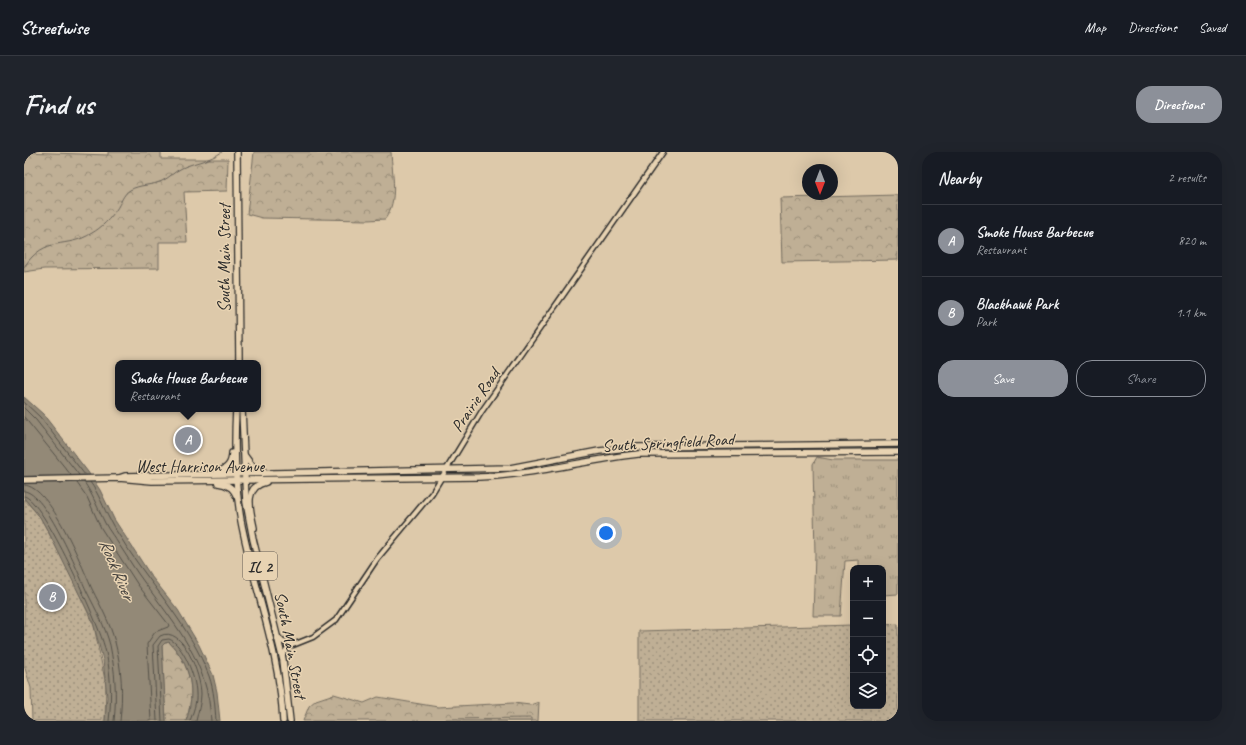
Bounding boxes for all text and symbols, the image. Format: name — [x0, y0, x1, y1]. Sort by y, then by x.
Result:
text: Streetwise — [20, 16, 88, 40]
text: Map — [1085, 19, 1106, 36]
text: Directions — [1128, 19, 1177, 36]
text: Saved — [1199, 19, 1226, 36]
button: Directions — [1136, 86, 1222, 123]
text: Find us — [24, 87, 94, 122]
north arrow — [802, 164, 838, 200]
text: Nearby — [938, 168, 981, 189]
text: 2 results — [1168, 170, 1206, 186]
street label: South Main Street — [214, 201, 235, 312]
text: Smoke House Barbecue — [976, 223, 1093, 242]
text: A — [948, 233, 954, 249]
text: 820 m — [1178, 233, 1206, 249]
text: Restaurant — [976, 242, 1026, 258]
text: Blackhawk Park — [976, 295, 1058, 314]
text: B — [948, 305, 954, 321]
text: 1.1 km — [1176, 305, 1206, 321]
text: Park — [976, 314, 997, 330]
popup — [115, 360, 261, 412]
button: Save — [938, 360, 1068, 397]
button: Share — [1076, 360, 1206, 397]
street label: Prairie Road — [447, 363, 506, 436]
text: Smoke House Barbecue — [130, 369, 246, 388]
text: Restaurant — [130, 388, 180, 404]
pin: A — [175, 425, 201, 455]
street label: South Springfield Road — [602, 428, 737, 456]
street label: West Harrison Avenue — [136, 456, 265, 477]
your location — [596, 523, 616, 543]
water label: Rock River — [94, 535, 141, 606]
road number: IL 2 — [243, 552, 277, 580]
map controls — [850, 565, 886, 709]
button: + — [850, 565, 886, 601]
pin: B — [39, 582, 65, 612]
street label: South Main Street — [270, 590, 312, 703]
button: − — [850, 601, 886, 637]
button: locate — [850, 637, 886, 673]
button: layers — [850, 673, 886, 709]

